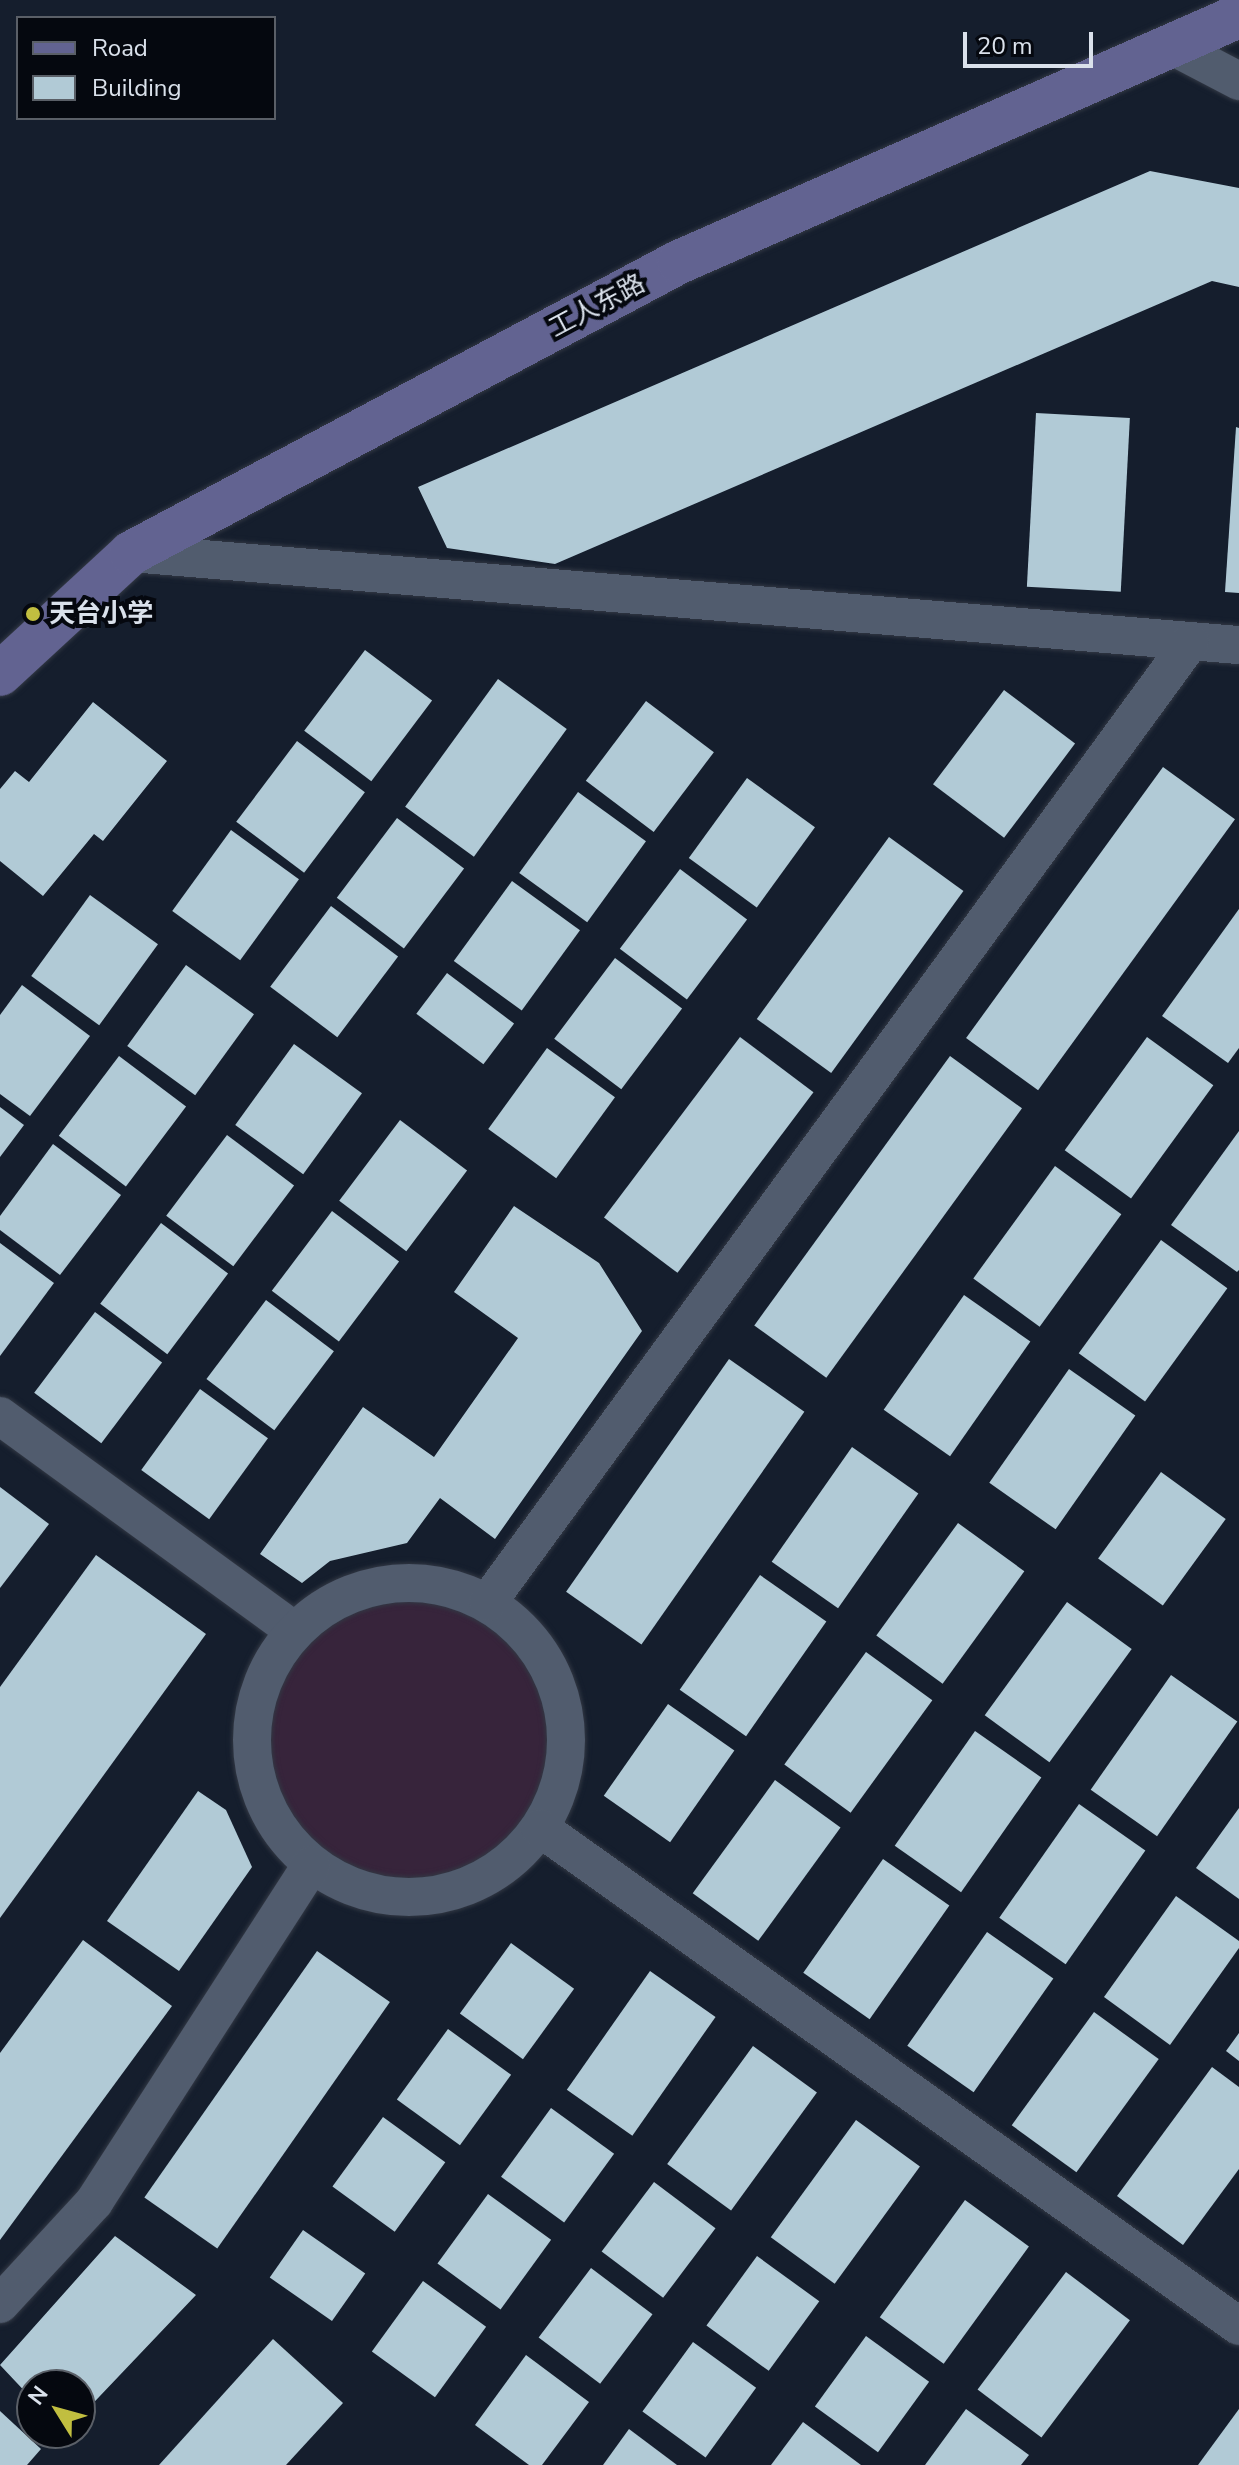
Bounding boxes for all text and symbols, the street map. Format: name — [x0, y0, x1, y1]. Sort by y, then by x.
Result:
legend — [16, 16, 276, 120]
scale bar — [967, 16, 1097, 66]
text: 20 m — [977, 30, 1033, 62]
text: Road — [92, 32, 148, 64]
text: Building — [92, 72, 182, 104]
street label: 工人东路 — [544, 268, 650, 344]
place label: 天台小学 — [49, 598, 153, 630]
marker: 天台小学 — [24, 605, 42, 623]
north arrow — [16, 2369, 96, 2449]
text: N — [21, 2380, 55, 2411]

